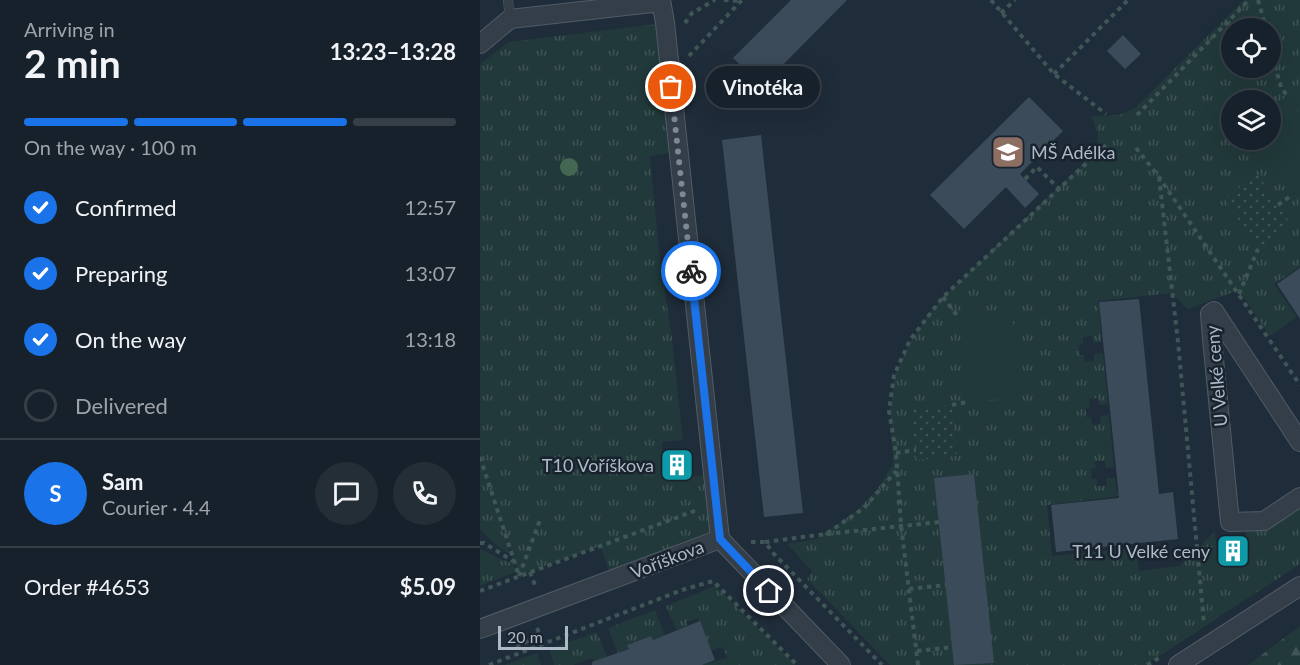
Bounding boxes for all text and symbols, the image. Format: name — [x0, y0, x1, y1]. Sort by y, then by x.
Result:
text: Arriving in — [24, 17, 115, 41]
map controls — [1221, 18, 1281, 150]
button: locate — [1221, 18, 1281, 78]
text: 13:23–13:28 — [330, 38, 456, 65]
text: 2 min — [24, 40, 121, 86]
pin — [645, 61, 696, 112]
callout: Vinotéka — [707, 66, 821, 108]
icon: bag — [654, 70, 687, 103]
text: Vinotéka — [723, 75, 803, 99]
button: layers — [1221, 90, 1281, 150]
school or university icon: MŠ Adélka — [990, 134, 1026, 170]
text: On the way · 100 m — [24, 135, 197, 159]
place label: MŠ Adélka — [1031, 141, 1115, 163]
icon: check — [24, 191, 57, 224]
text: Confirmed — [75, 194, 177, 221]
text: 12:57 — [405, 195, 456, 219]
courier — [661, 241, 721, 301]
icon: bike — [675, 255, 708, 288]
icon: check — [24, 257, 57, 290]
text: Preparing — [75, 260, 167, 287]
text: 13:07 — [405, 261, 456, 285]
icon: check — [24, 323, 57, 356]
street label: U Velké ceny — [1201, 324, 1231, 428]
text: On the way — [75, 326, 186, 353]
text: 13:18 — [405, 327, 456, 351]
text: Delivered — [75, 392, 168, 419]
building icon: T10 Voříškova — [659, 447, 695, 483]
place label: T10 Voříškova — [542, 454, 654, 476]
button: chat — [315, 462, 378, 525]
button: phone — [393, 462, 456, 525]
text: Sam — [102, 468, 144, 495]
text: S — [49, 480, 62, 507]
text: Courier · 4.4 — [102, 495, 211, 519]
building icon: T11 U Velké ceny — [1215, 533, 1251, 569]
street label: Voříškova — [627, 535, 707, 583]
place label: T11 U Velké ceny — [1072, 540, 1211, 562]
pin — [743, 565, 794, 616]
text: Order #4653 — [24, 573, 150, 600]
text: $5.09 — [400, 573, 456, 600]
icon: home — [752, 574, 785, 607]
scale bar — [498, 623, 568, 650]
text: 20 m — [507, 627, 543, 646]

